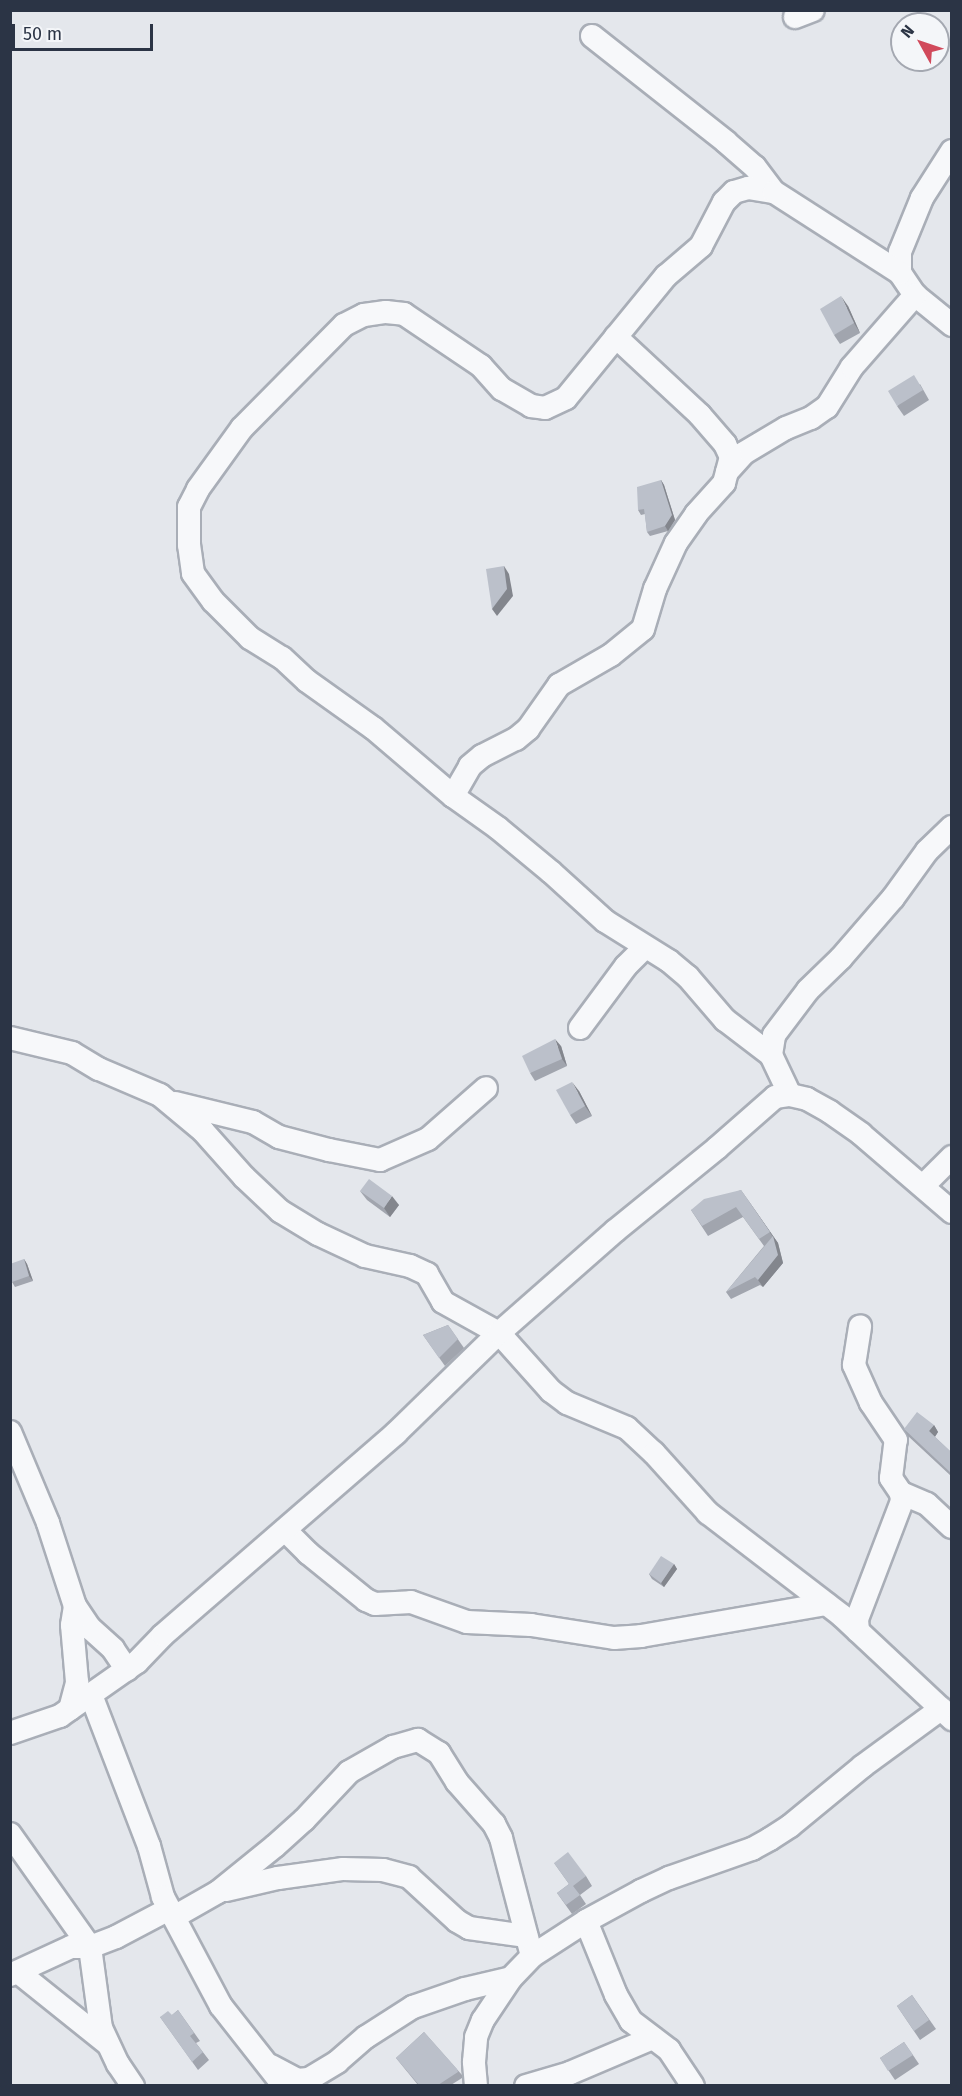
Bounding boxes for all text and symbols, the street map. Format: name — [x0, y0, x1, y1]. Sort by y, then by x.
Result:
scale bar — [15, 12, 156, 50]
north arrow — [890, 12, 950, 72]
text: N — [897, 21, 918, 42]
text: 50 m — [23, 23, 62, 45]

